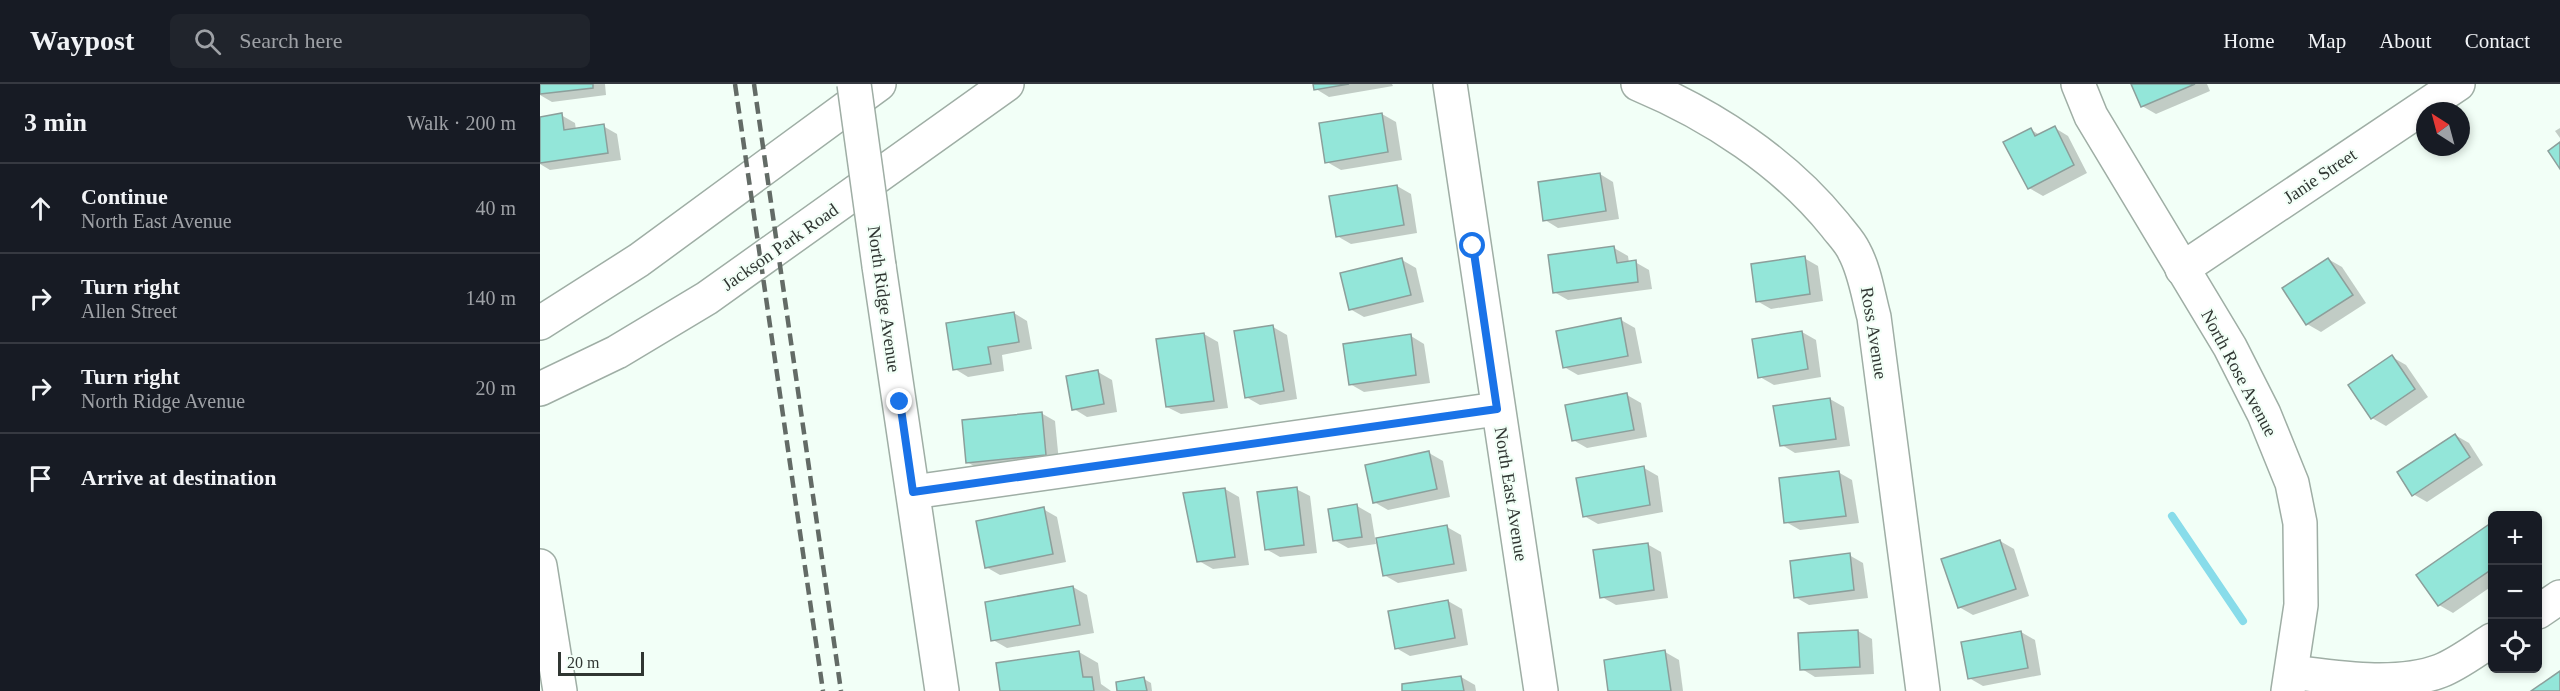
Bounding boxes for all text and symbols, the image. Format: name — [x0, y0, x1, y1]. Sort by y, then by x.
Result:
search box — [170, 14, 590, 68]
text: Waypost — [30, 25, 134, 56]
icon: search — [191, 25, 224, 58]
text: Search here — [239, 28, 342, 53]
text: Home — [2223, 29, 2275, 53]
text: Map — [2308, 29, 2346, 53]
text: About — [2379, 29, 2432, 53]
text: Contact — [2465, 29, 2530, 53]
north arrow — [2416, 102, 2470, 156]
text: 3 min — [24, 108, 87, 137]
text: Walk · 200 m — [407, 112, 516, 134]
street label: Janie Street — [2280, 144, 2360, 208]
text: Continue — [81, 184, 168, 209]
icon: ahead — [24, 192, 57, 225]
text: 40 m — [475, 197, 516, 219]
street label: Jackson Park Road — [718, 200, 842, 294]
text: North East Avenue — [81, 210, 232, 232]
street label: North Ridge Avenue — [864, 225, 904, 374]
route start — [1459, 232, 1485, 258]
text: Turn right — [81, 274, 180, 299]
icon: right — [24, 282, 57, 315]
street label: Ross Avenue — [1857, 285, 1891, 381]
text: 140 m — [465, 287, 516, 309]
text: Allen Street — [81, 300, 177, 322]
street label: North Rose Avenue — [2197, 306, 2281, 440]
text: Turn right — [81, 364, 180, 389]
icon: right — [24, 372, 57, 405]
text: 20 m — [475, 377, 516, 399]
route end — [886, 388, 912, 414]
text: North Ridge Avenue — [81, 390, 245, 412]
street label: North East Avenue — [1491, 425, 1531, 563]
icon: arrive — [24, 462, 57, 495]
text: Arrive at destination — [81, 465, 277, 490]
map controls — [2488, 511, 2542, 673]
button: + — [2488, 511, 2542, 565]
button: − — [2488, 565, 2542, 619]
button: locate — [2488, 619, 2542, 673]
scale bar — [558, 649, 644, 676]
text: 20 m — [567, 654, 599, 671]

